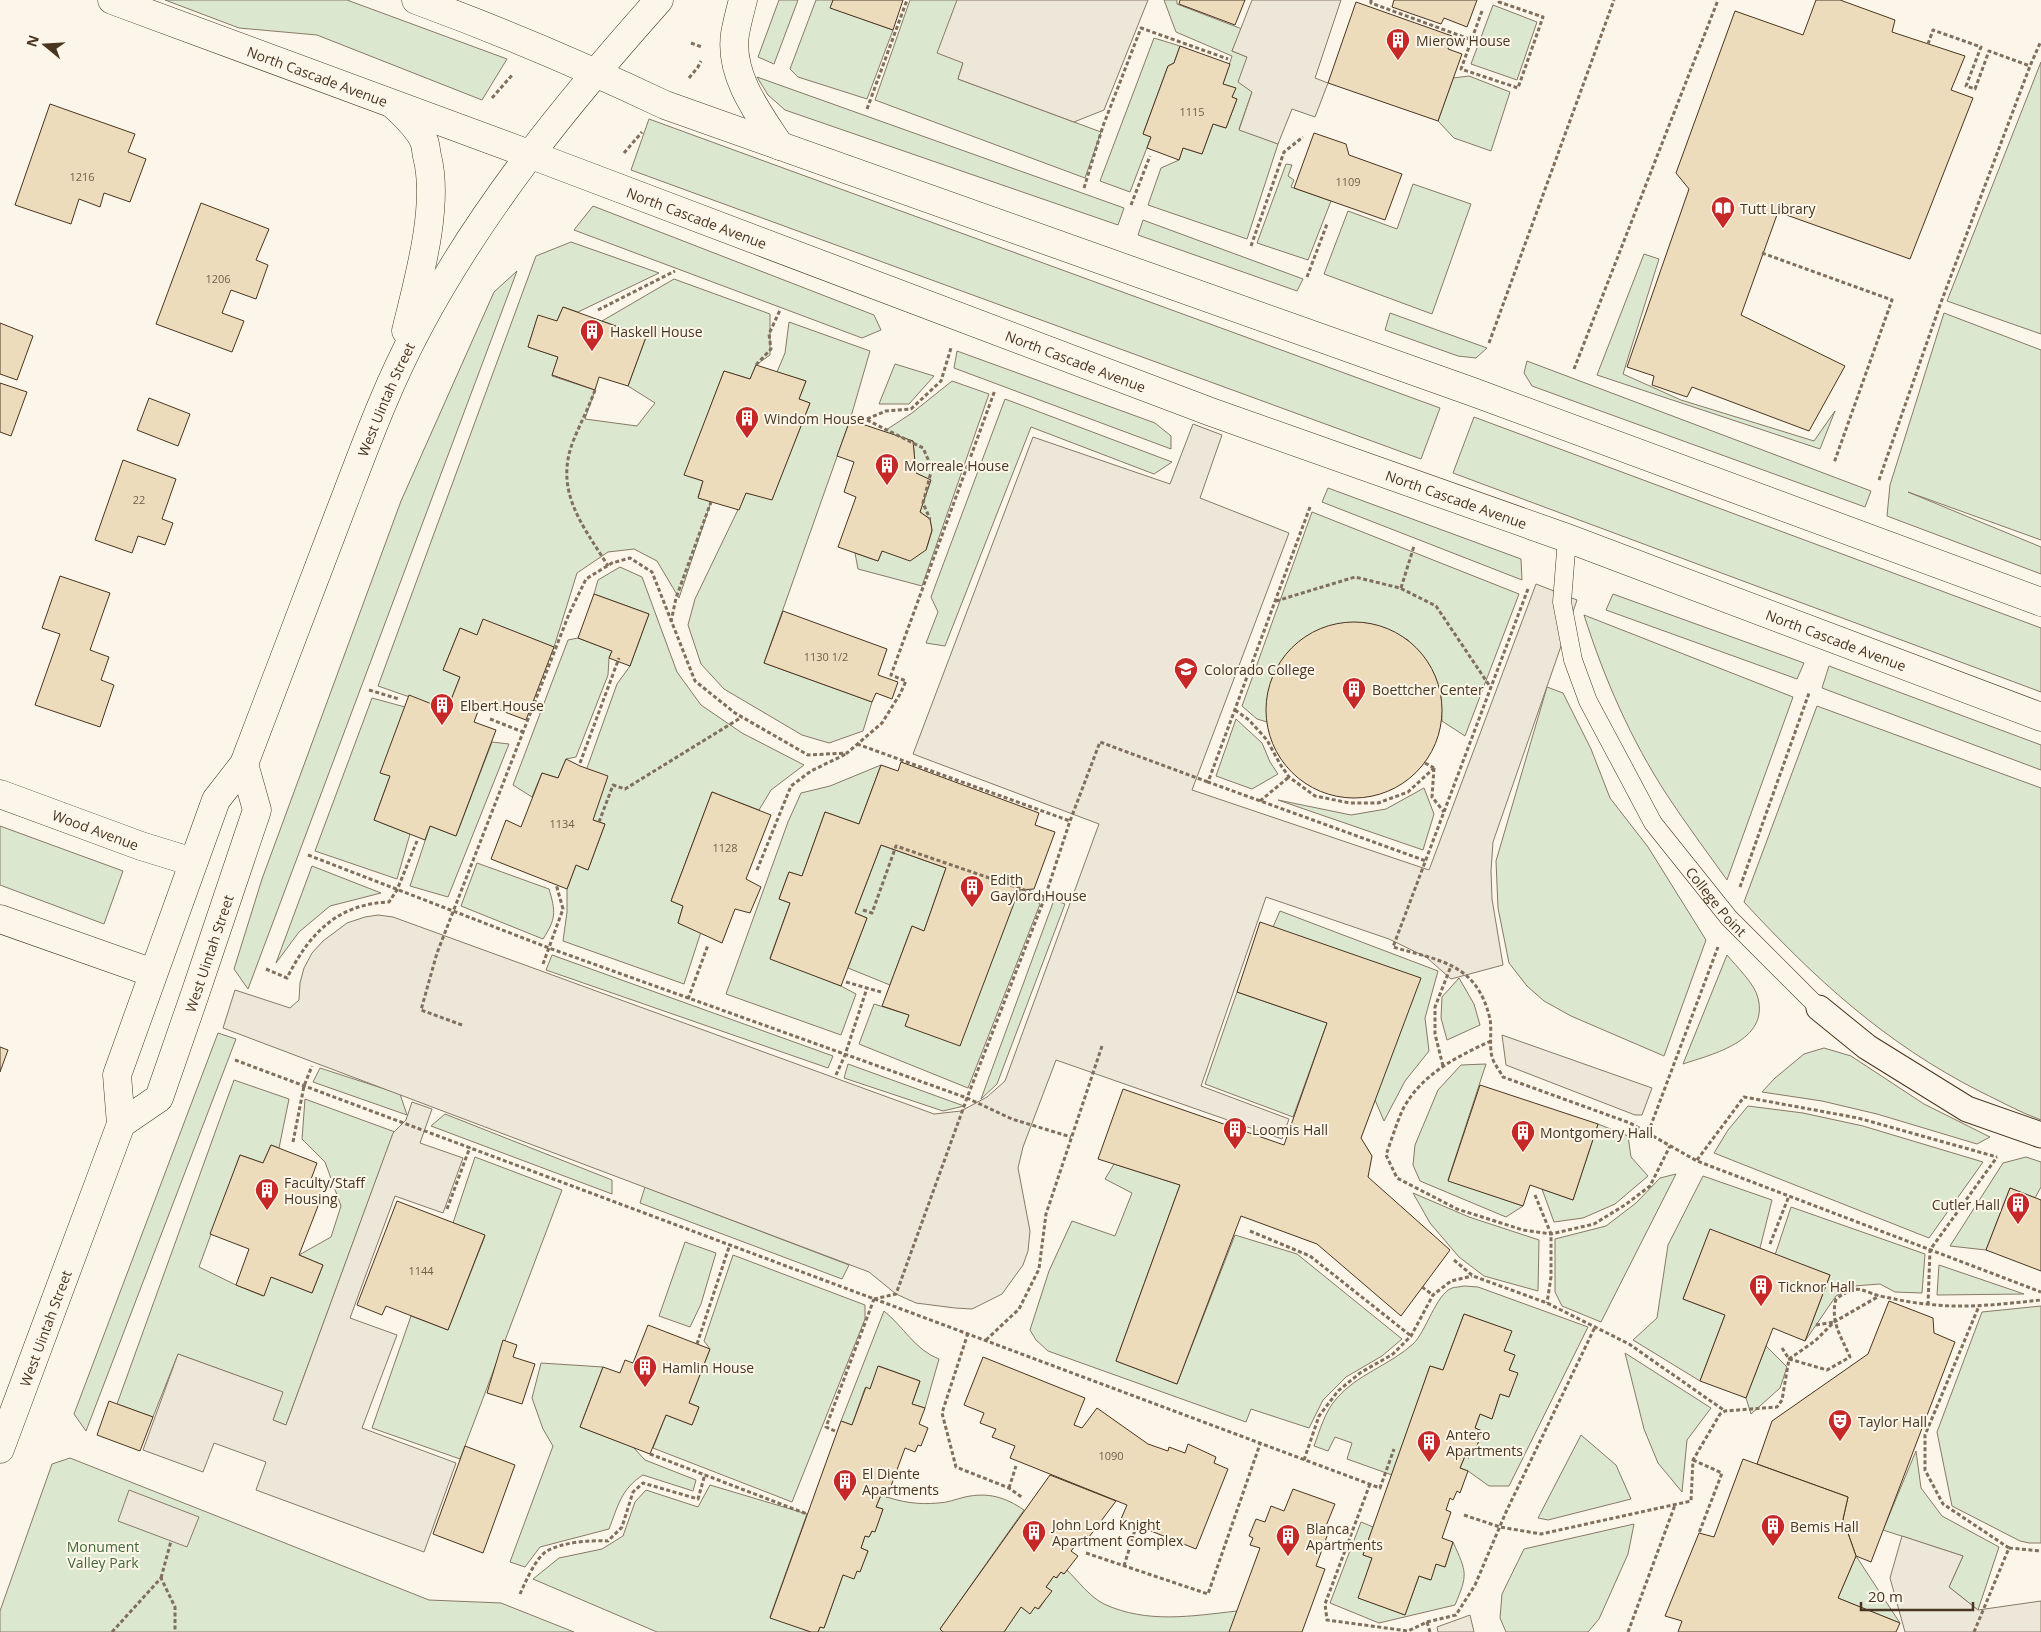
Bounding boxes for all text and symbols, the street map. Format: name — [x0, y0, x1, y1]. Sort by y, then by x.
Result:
north arrow — [20, 20, 70, 70]
building icon: Mierow House — [1385, 27, 1411, 61]
place label: Mierow House — [1416, 31, 1511, 50]
text: N — [21, 32, 43, 49]
street label: North Cascade Avenue — [244, 41, 391, 111]
house number: 1115 — [1179, 104, 1205, 119]
house number: 1216 — [69, 169, 95, 184]
house number: 1109 — [1335, 174, 1361, 189]
street label: North Cascade Avenue — [624, 182, 770, 253]
library icon: Tutt Library — [1710, 195, 1736, 229]
place label: Tutt Library — [1740, 199, 1817, 218]
house number: 1206 — [205, 271, 231, 286]
building icon: Haskell House — [579, 318, 605, 352]
place label: Haskell House — [610, 322, 703, 341]
street label: North Cascade Avenue — [1003, 326, 1149, 396]
street label: West Uintah Street — [353, 339, 418, 459]
building icon: Windom House — [734, 405, 760, 439]
place label: Windom House — [764, 409, 865, 428]
building icon: Morreale House — [874, 452, 900, 486]
place label: Morreale House — [904, 456, 1009, 475]
street label: North Cascade Avenue — [1383, 465, 1530, 533]
house number: 22 — [133, 492, 145, 507]
street label: North Cascade Avenue — [1763, 604, 1909, 675]
house number: 1130 1/2 — [804, 649, 848, 664]
school or university icon: Colorado College — [1173, 656, 1199, 690]
place label: Colorado College — [1204, 660, 1315, 679]
building icon: Boettcher Center — [1341, 676, 1367, 710]
place label: Boettcher Center — [1372, 680, 1484, 699]
building icon: Elbert House — [429, 692, 455, 726]
place label: Elbert House — [460, 696, 544, 715]
street label: Wood Avenue — [50, 805, 142, 854]
house number: 1134 — [549, 816, 575, 831]
house number: 1128 — [712, 840, 738, 855]
street label: College Point — [1682, 863, 1751, 940]
place label: Edith Gaylord House — [990, 870, 1087, 905]
building icon: Edith Gaylord House — [959, 874, 985, 908]
street label: West Uintah Street — [180, 892, 237, 1015]
building icon: Loomis Hall — [1222, 1116, 1248, 1150]
building icon: Montgomery Hall — [1510, 1119, 1536, 1153]
place label: Loomis Hall — [1252, 1120, 1328, 1139]
place label: Montgomery Hall — [1540, 1123, 1653, 1142]
place label: Faculty/Staff Housing — [284, 1173, 366, 1208]
building icon: Faculty/Staff Housing — [254, 1177, 280, 1211]
building icon: Cutler Hall — [2005, 1191, 2031, 1225]
place label: Cutler Hall — [1932, 1195, 2000, 1214]
house number: 1144 — [408, 1263, 434, 1278]
street label: West Uintah Street — [15, 1267, 75, 1389]
building icon: Ticknor Hall — [1748, 1273, 1774, 1307]
place label: Ticknor Hall — [1778, 1277, 1855, 1296]
building icon: Hamlin House — [632, 1354, 658, 1388]
place label: Hamlin House — [662, 1358, 754, 1377]
theatre icon: Taylor Hall — [1827, 1408, 1853, 1442]
place label: Taylor Hall — [1858, 1412, 1927, 1431]
place label: Antero Apartments — [1446, 1425, 1523, 1460]
building icon: Antero Apartments — [1416, 1429, 1442, 1463]
house number: 1090 — [1098, 1448, 1124, 1463]
place label: El Diente Apartments — [862, 1464, 939, 1499]
building icon: El Diente Apartments — [832, 1468, 858, 1502]
building icon: Bemis Hall — [1760, 1513, 1786, 1547]
place label: John Lord Knight Apartment Complex — [1050, 1515, 1184, 1550]
place label: Bemis Hall — [1790, 1517, 1859, 1536]
building icon: John Lord Knight Apartment Complex — [1021, 1519, 1047, 1553]
place label: Blanca Apartments — [1306, 1519, 1383, 1554]
building icon: Blanca Apartments — [1275, 1523, 1301, 1557]
park label: Monument Valley Park — [67, 1537, 139, 1572]
scale bar — [1861, 1580, 1974, 1612]
text: 20 m — [1868, 1586, 1903, 1606]

